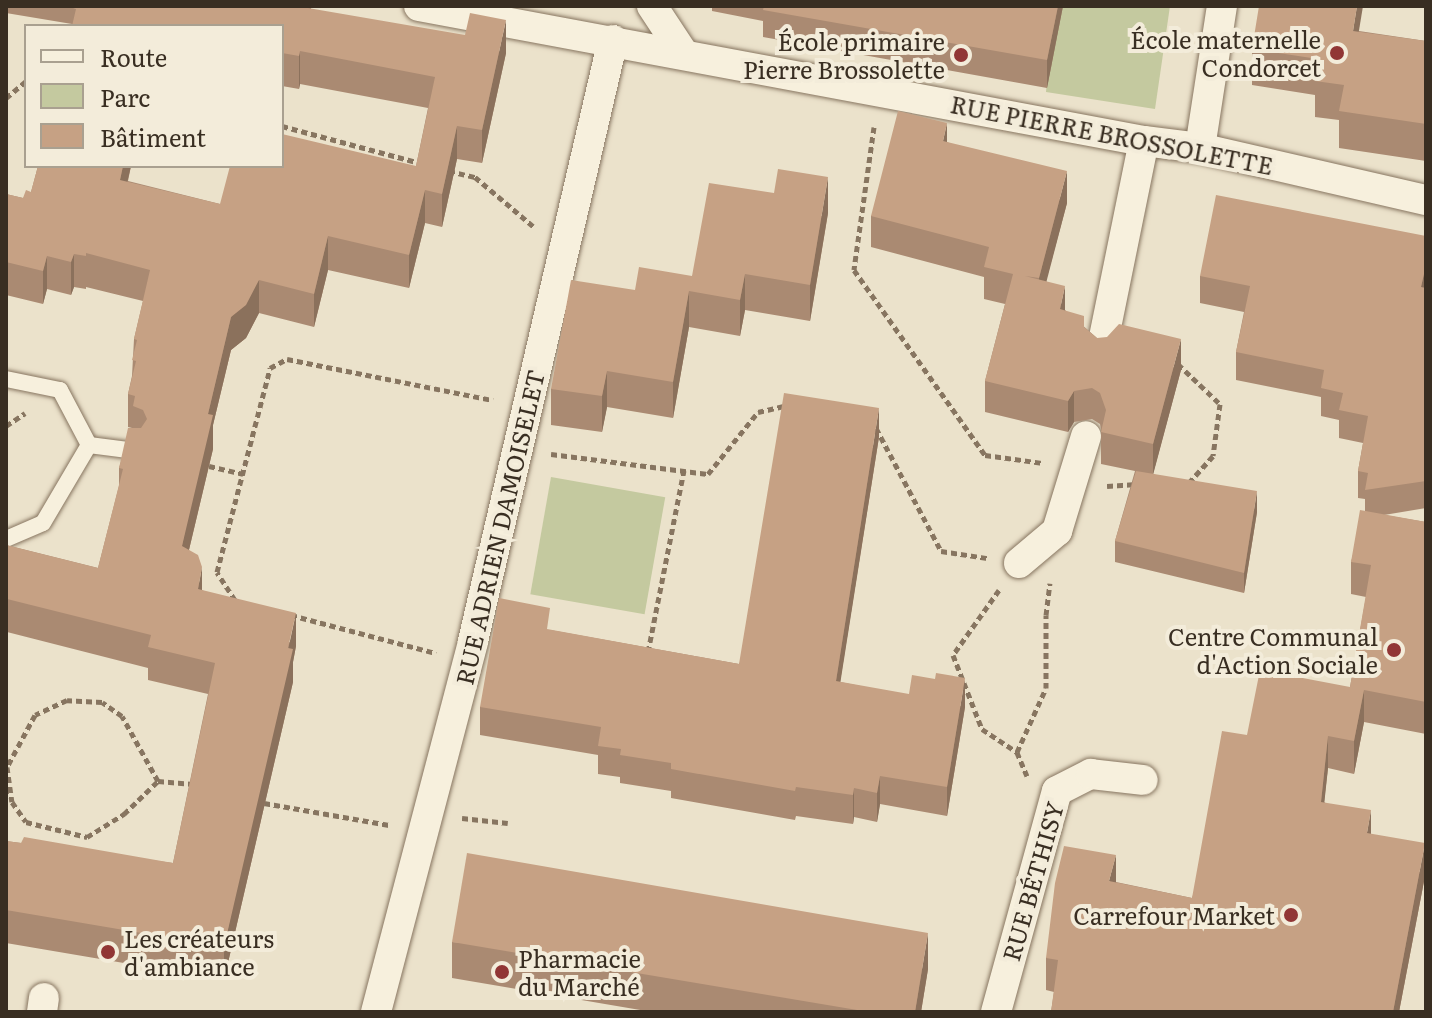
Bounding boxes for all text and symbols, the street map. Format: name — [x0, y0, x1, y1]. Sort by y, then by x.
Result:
legend — [24, 24, 284, 168]
place label: École maternelle Condorcet — [1130, 25, 1321, 81]
place label: École primaire Pierre Brossolette — [743, 27, 945, 83]
text: Route — [100, 39, 167, 74]
marker: École maternelle Condorcet — [1328, 44, 1346, 62]
marker: École primaire Pierre Brossolette — [952, 46, 970, 64]
text: Parc — [100, 79, 150, 114]
street label: RUE PIERRE BROSSOLETTE — [948, 89, 1276, 179]
text: Bâtiment — [100, 119, 206, 154]
street label: RUE ADRIEN DAMOISELET — [449, 367, 549, 687]
place label: Centre Communal d'Action Sociale — [1168, 622, 1378, 678]
marker: Centre Communal d'Action Sociale — [1385, 641, 1403, 659]
street label: RUE BÉTHISY — [995, 798, 1069, 964]
place label: Carrefour Market — [1073, 901, 1275, 929]
marker: Carrefour Market — [1282, 906, 1300, 924]
place label: Les créateurs d'ambiance — [124, 924, 274, 980]
marker: Les créateurs d'ambiance — [99, 943, 117, 961]
place label: Pharmacie du Marché — [518, 944, 641, 1000]
marker: Pharmacie du Marché — [493, 963, 511, 981]

